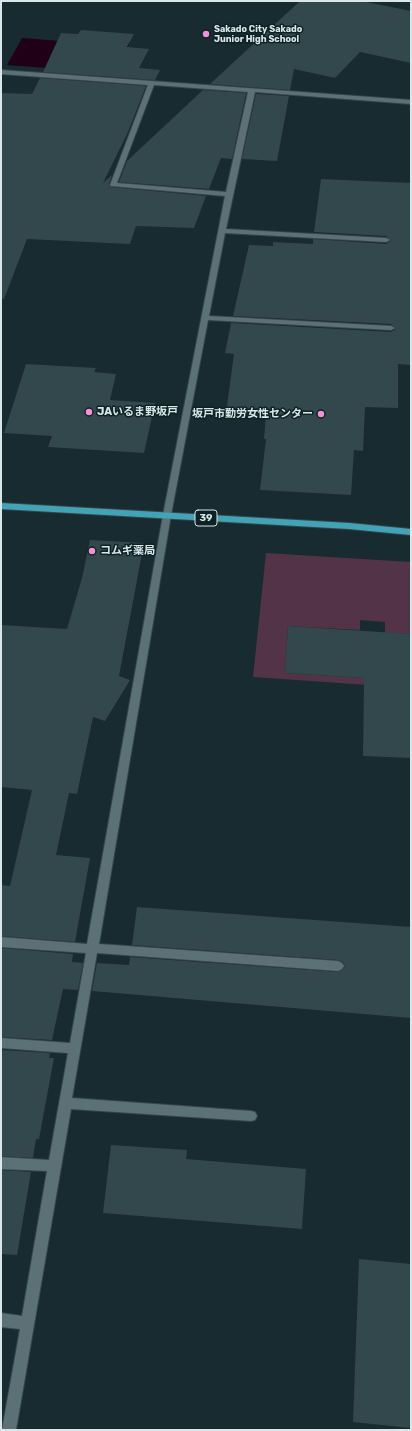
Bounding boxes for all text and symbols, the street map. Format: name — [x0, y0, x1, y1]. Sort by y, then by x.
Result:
place label: Sakado City Sakado Junior High School — [214, 24, 302, 45]
marker: Sakado City Sakado Junior High School — [201, 29, 211, 39]
place label: JAいるま野坂戸 — [97, 405, 178, 419]
marker: JAいるま野坂戸 — [84, 407, 94, 417]
place label: 坂戸市勤労女性センター — [192, 407, 313, 421]
marker: 坂戸市勤労女性センター — [316, 409, 326, 419]
road number: 39 — [195, 510, 217, 526]
place label: コムギ薬局 — [100, 544, 155, 558]
marker: コムギ薬局 — [87, 546, 97, 556]

